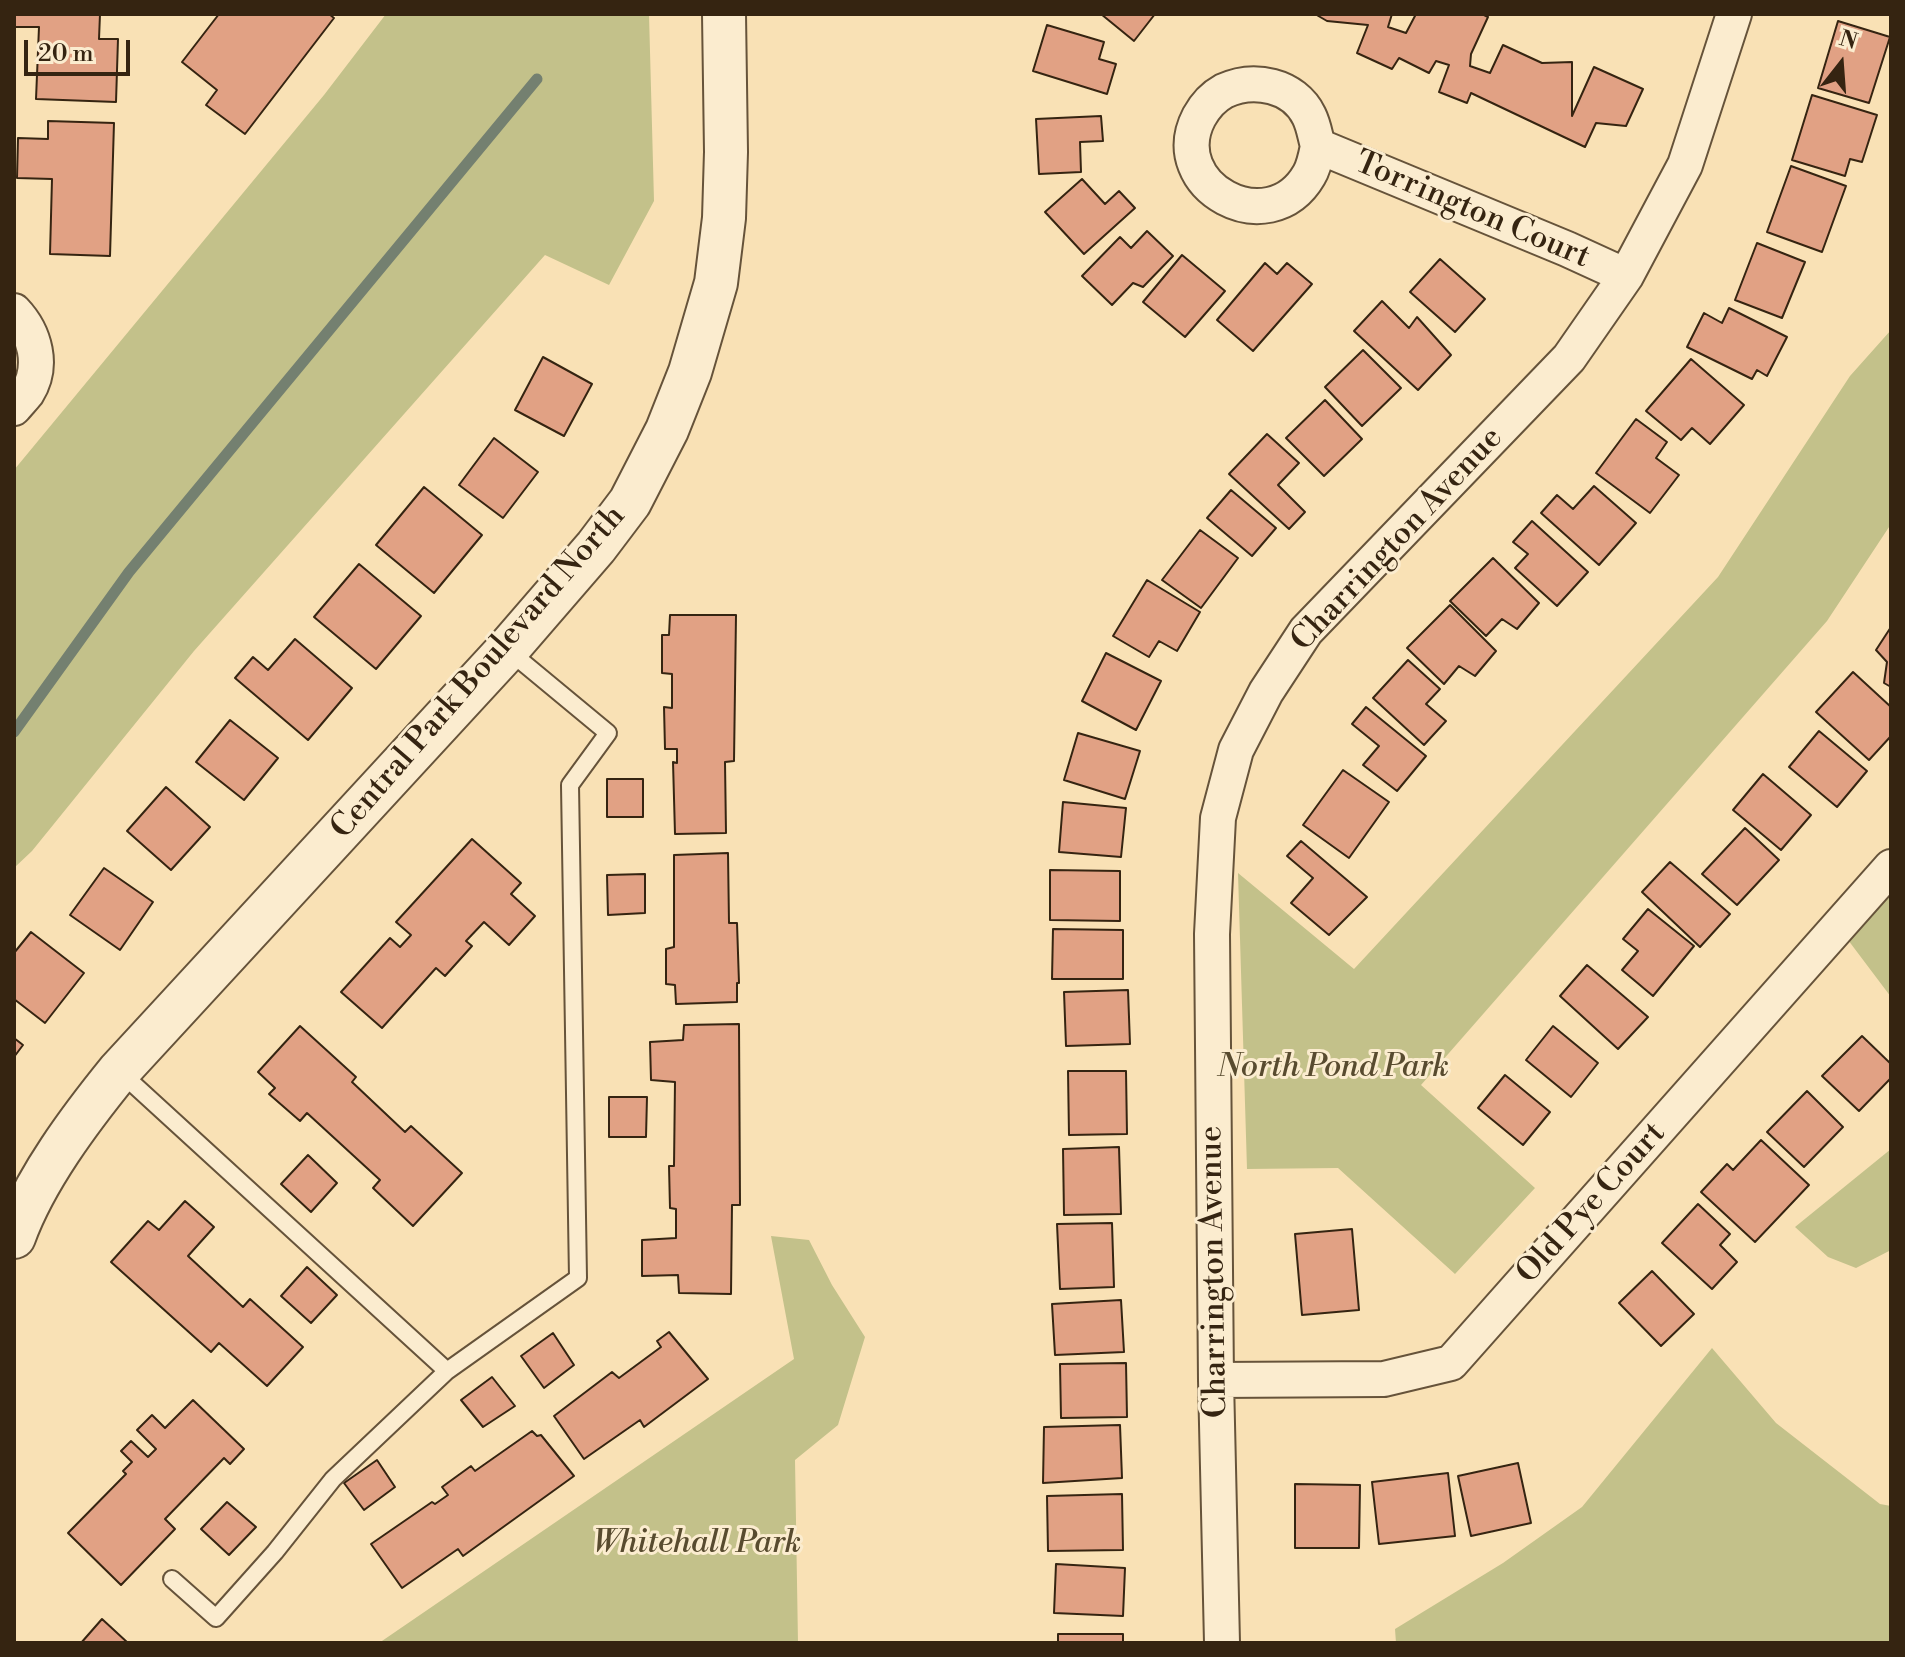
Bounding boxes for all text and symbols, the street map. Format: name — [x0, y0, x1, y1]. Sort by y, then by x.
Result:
scale bar — [28, 24, 134, 74]
north arrow — [1801, 24, 1881, 104]
text: N — [1836, 25, 1860, 56]
text: 20 m — [38, 39, 94, 69]
street label: Torrington Court — [1349, 144, 1595, 278]
street label: Charrington Avenue — [1284, 420, 1512, 660]
street label: Central Park Boulevard North — [324, 498, 634, 848]
park label: North Pond Park — [1217, 1049, 1449, 1087]
street label: Old Pye Court — [1510, 1115, 1674, 1293]
street label: Charrington Avenue — [1193, 1125, 1237, 1419]
park label: Whitehall Park — [593, 1525, 801, 1563]

